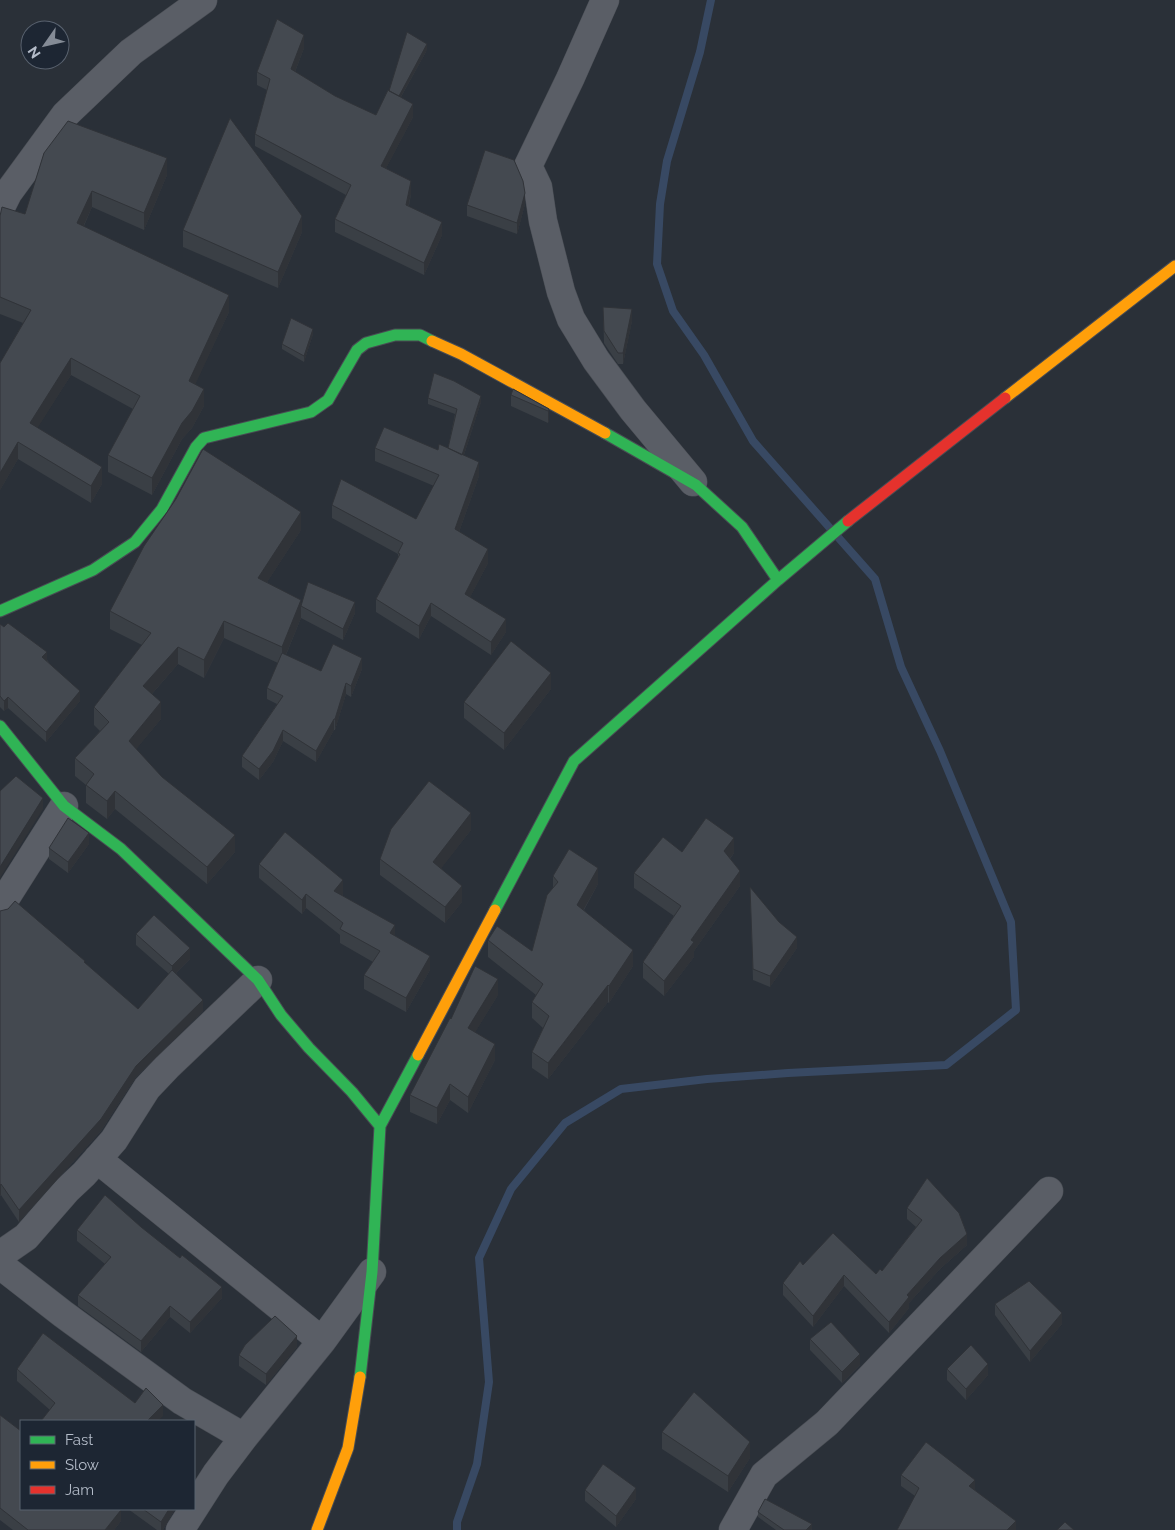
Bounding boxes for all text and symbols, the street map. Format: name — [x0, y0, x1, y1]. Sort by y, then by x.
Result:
north arrow — [20, 20, 70, 70]
text: N — [25, 43, 44, 61]
legend — [20, 1420, 195, 1510]
text: Fast — [65, 1431, 93, 1449]
text: Slow — [65, 1456, 99, 1474]
text: Jam — [65, 1481, 94, 1499]

